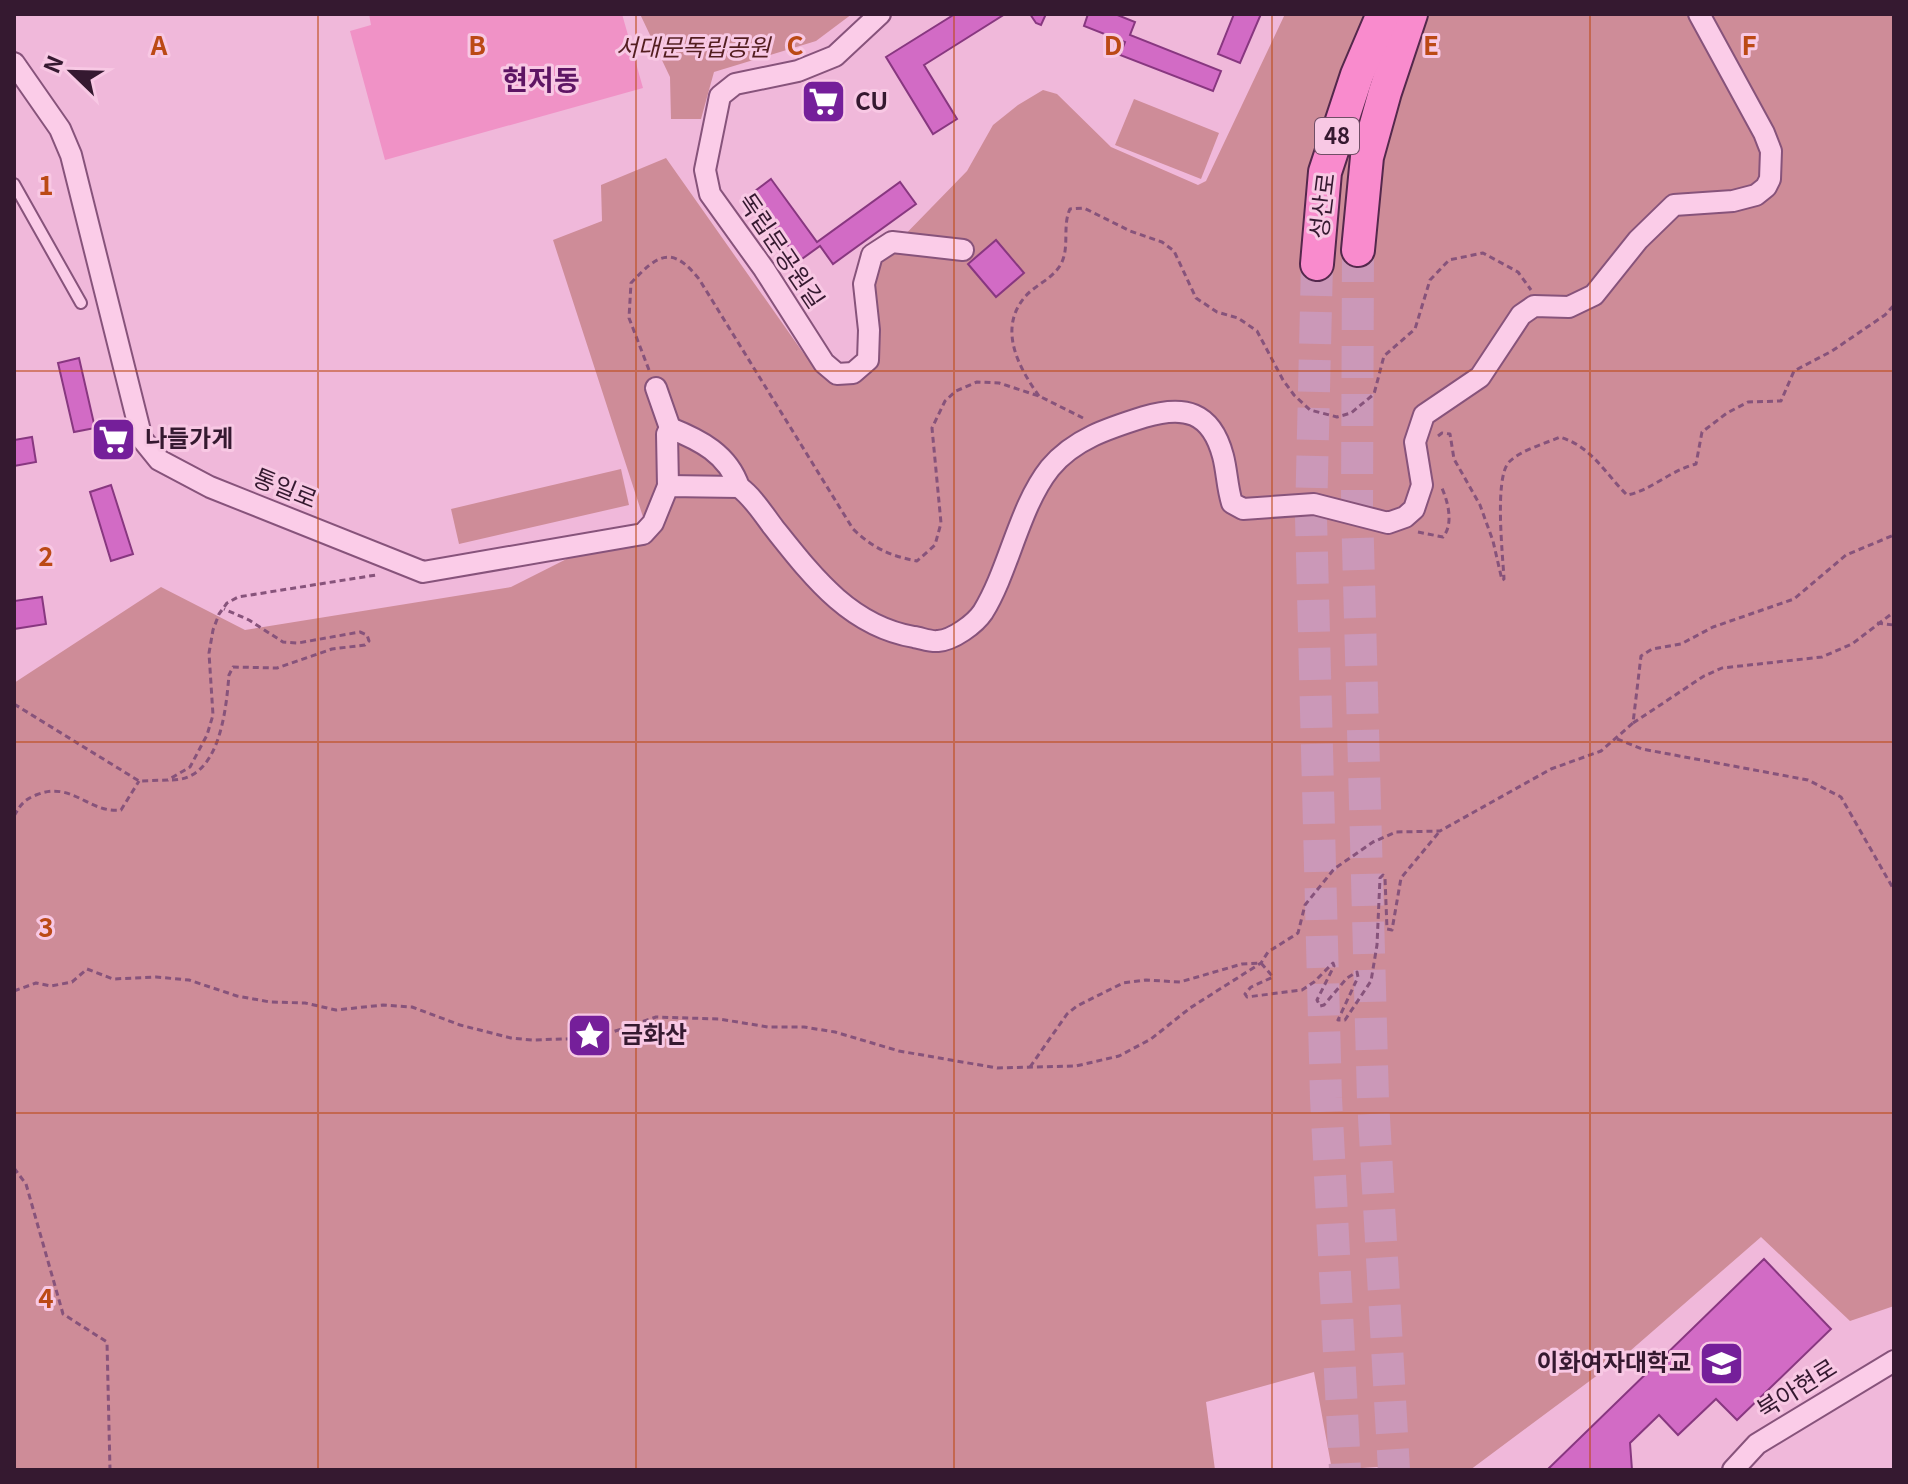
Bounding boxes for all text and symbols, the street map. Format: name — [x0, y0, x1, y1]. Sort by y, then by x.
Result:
text: A — [150, 25, 168, 62]
text: B — [468, 25, 486, 62]
text: C — [786, 25, 804, 62]
text: D — [1104, 25, 1122, 62]
text: E — [1423, 25, 1439, 62]
text: F — [1741, 25, 1757, 62]
park label: 서대문독립공원 — [616, 28, 772, 63]
north arrow — [32, 32, 112, 112]
text: N — [34, 50, 70, 77]
district label: 현저동 — [502, 58, 580, 98]
supermarket icon: CU — [800, 78, 848, 126]
place label: CU — [855, 82, 888, 117]
road number: 48 — [1315, 118, 1359, 154]
text: 1 — [38, 165, 54, 202]
street label: 성산로 — [1299, 171, 1342, 241]
street label: 독립문공원길 — [732, 185, 835, 314]
supermarket icon: 나들가게 — [90, 415, 138, 463]
place label: 나들가게 — [145, 419, 233, 454]
street label: 통일로 — [249, 458, 323, 515]
text: 2 — [38, 536, 54, 573]
text: 3 — [38, 907, 54, 944]
place icon: 금화산 — [566, 1011, 614, 1059]
place label: 금화산 — [621, 1015, 687, 1050]
text: 4 — [38, 1278, 54, 1315]
school or university icon: 이화여자대학교 — [1698, 1339, 1746, 1387]
place label: 이화여자대학교 — [1536, 1343, 1691, 1378]
street label: 북아현로 — [1749, 1349, 1842, 1425]

